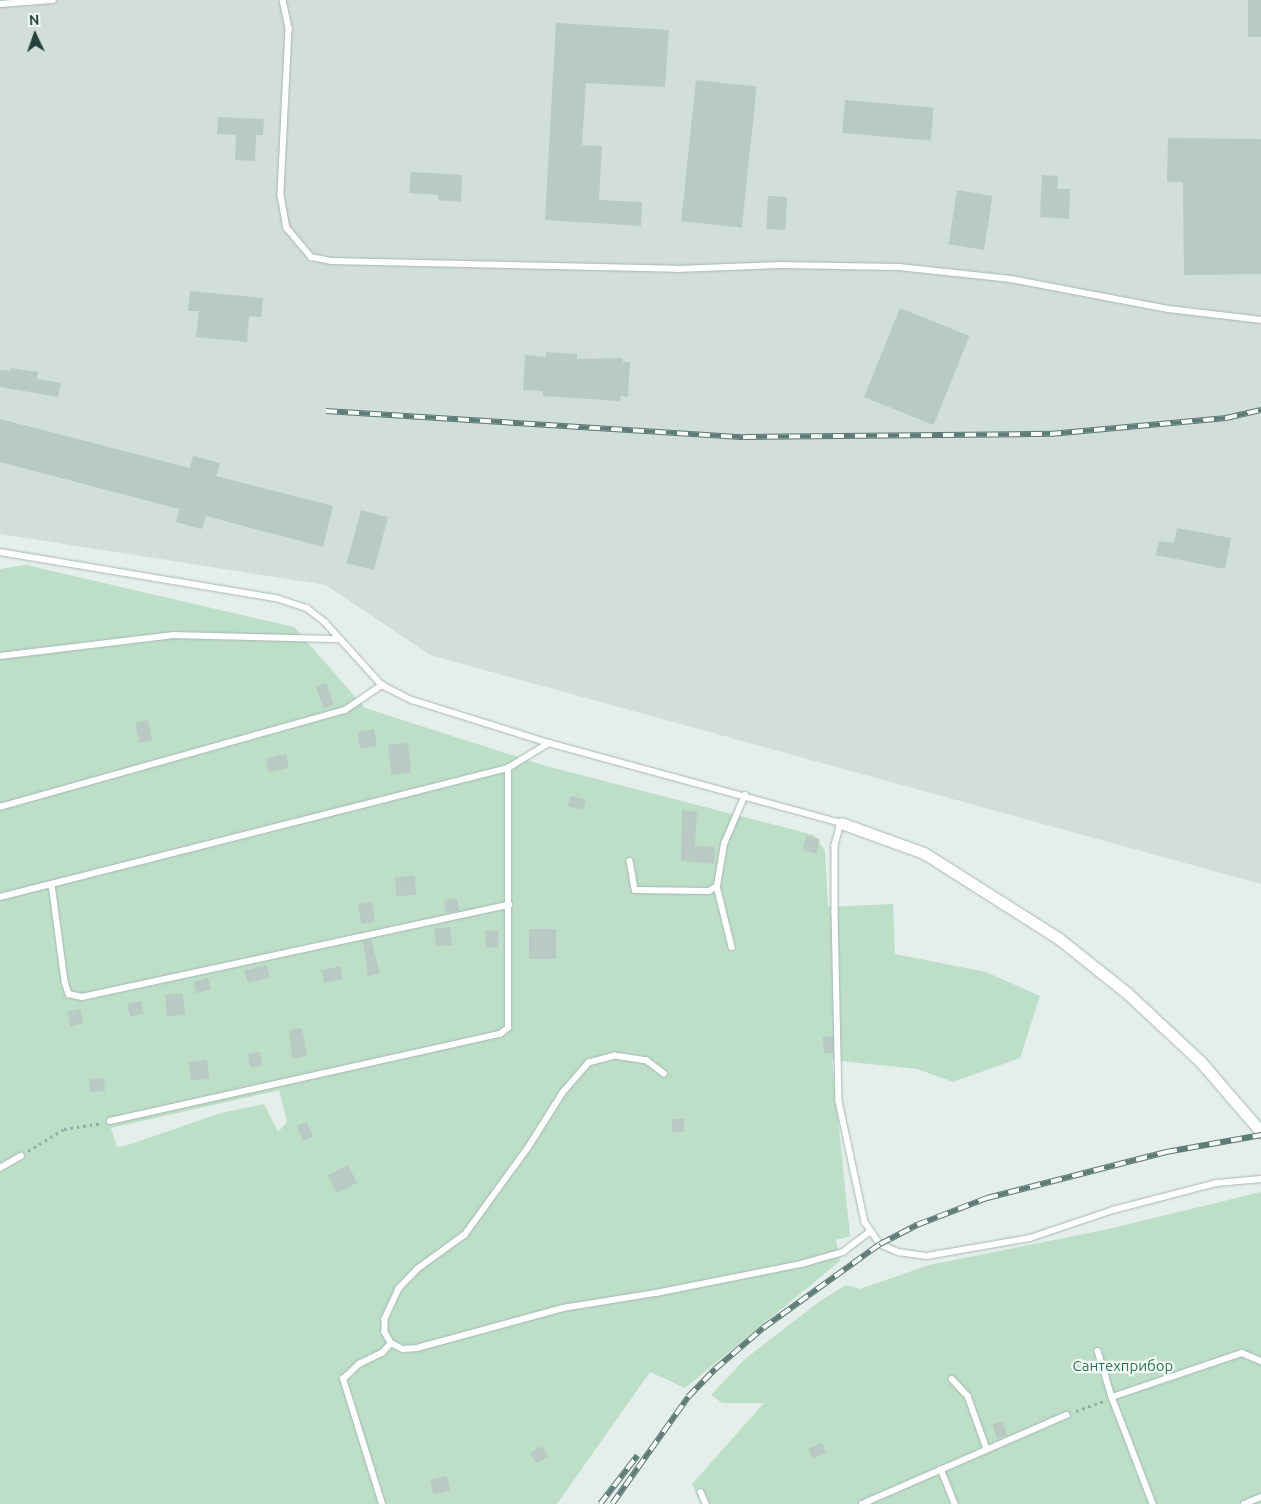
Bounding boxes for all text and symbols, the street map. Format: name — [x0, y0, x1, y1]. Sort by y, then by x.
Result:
north arrow — [10, 10, 60, 60]
text: N — [29, 12, 40, 28]
park label: Сантехприбор — [1073, 1357, 1173, 1375]

